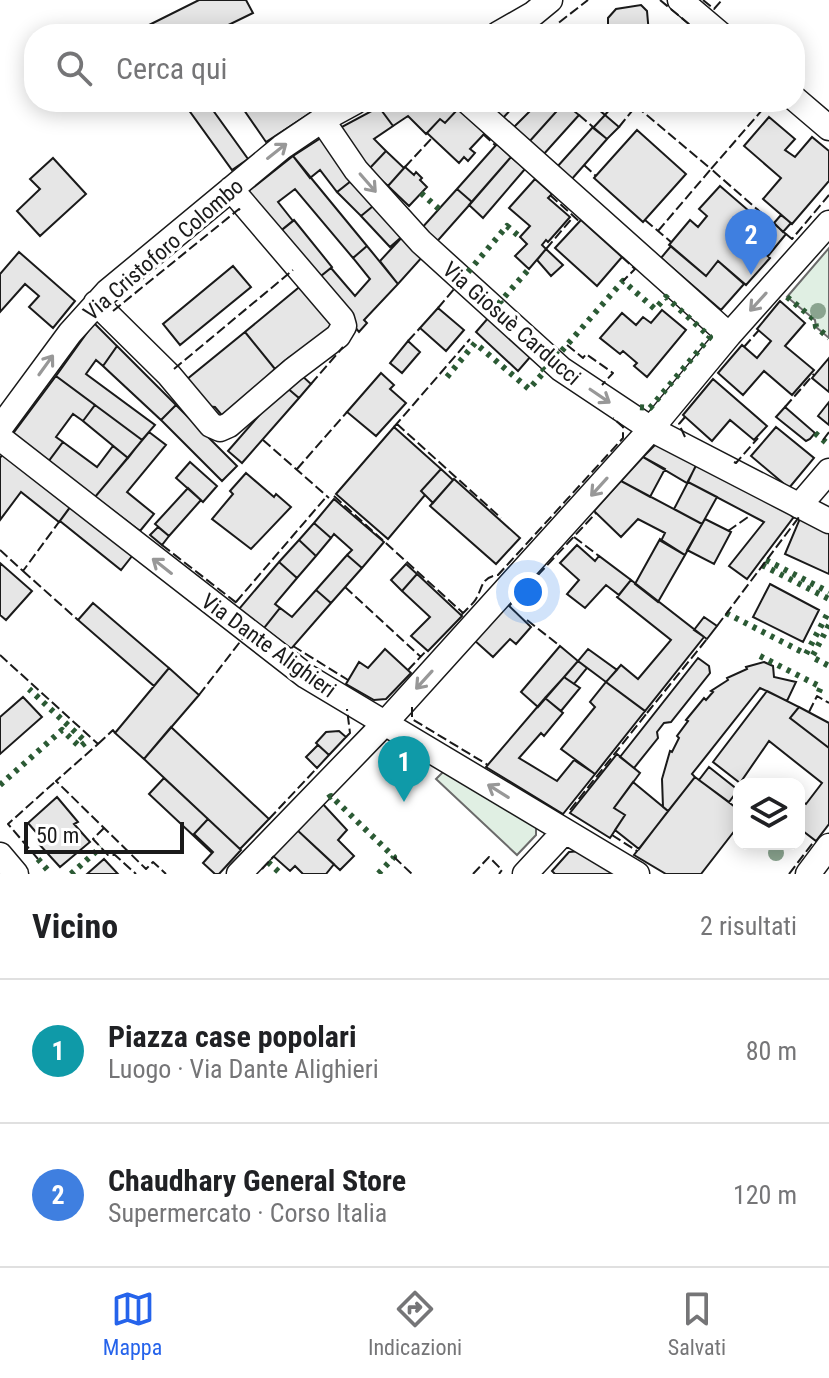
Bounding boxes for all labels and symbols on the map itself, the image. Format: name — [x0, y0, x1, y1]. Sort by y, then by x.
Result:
one-way arrow — [266, 143, 287, 160]
one-way arrow — [359, 172, 377, 193]
street label: Via Cristoforo Colombo — [78, 173, 248, 325]
pin: 2 — [725, 209, 777, 275]
street label: Via Giosuè Carducci — [438, 257, 586, 390]
one-way arrow — [750, 292, 768, 312]
one-way arrow — [38, 354, 54, 376]
one-way arrow — [589, 387, 611, 404]
one-way arrow — [590, 477, 608, 497]
one-way arrow — [152, 557, 173, 574]
your location — [508, 572, 548, 612]
street label: Via Dante Alighieri — [197, 588, 341, 703]
one-way arrow — [415, 669, 433, 689]
pin: 1 — [378, 736, 430, 802]
one-way arrow — [487, 783, 510, 799]
scale bar — [24, 818, 184, 854]

